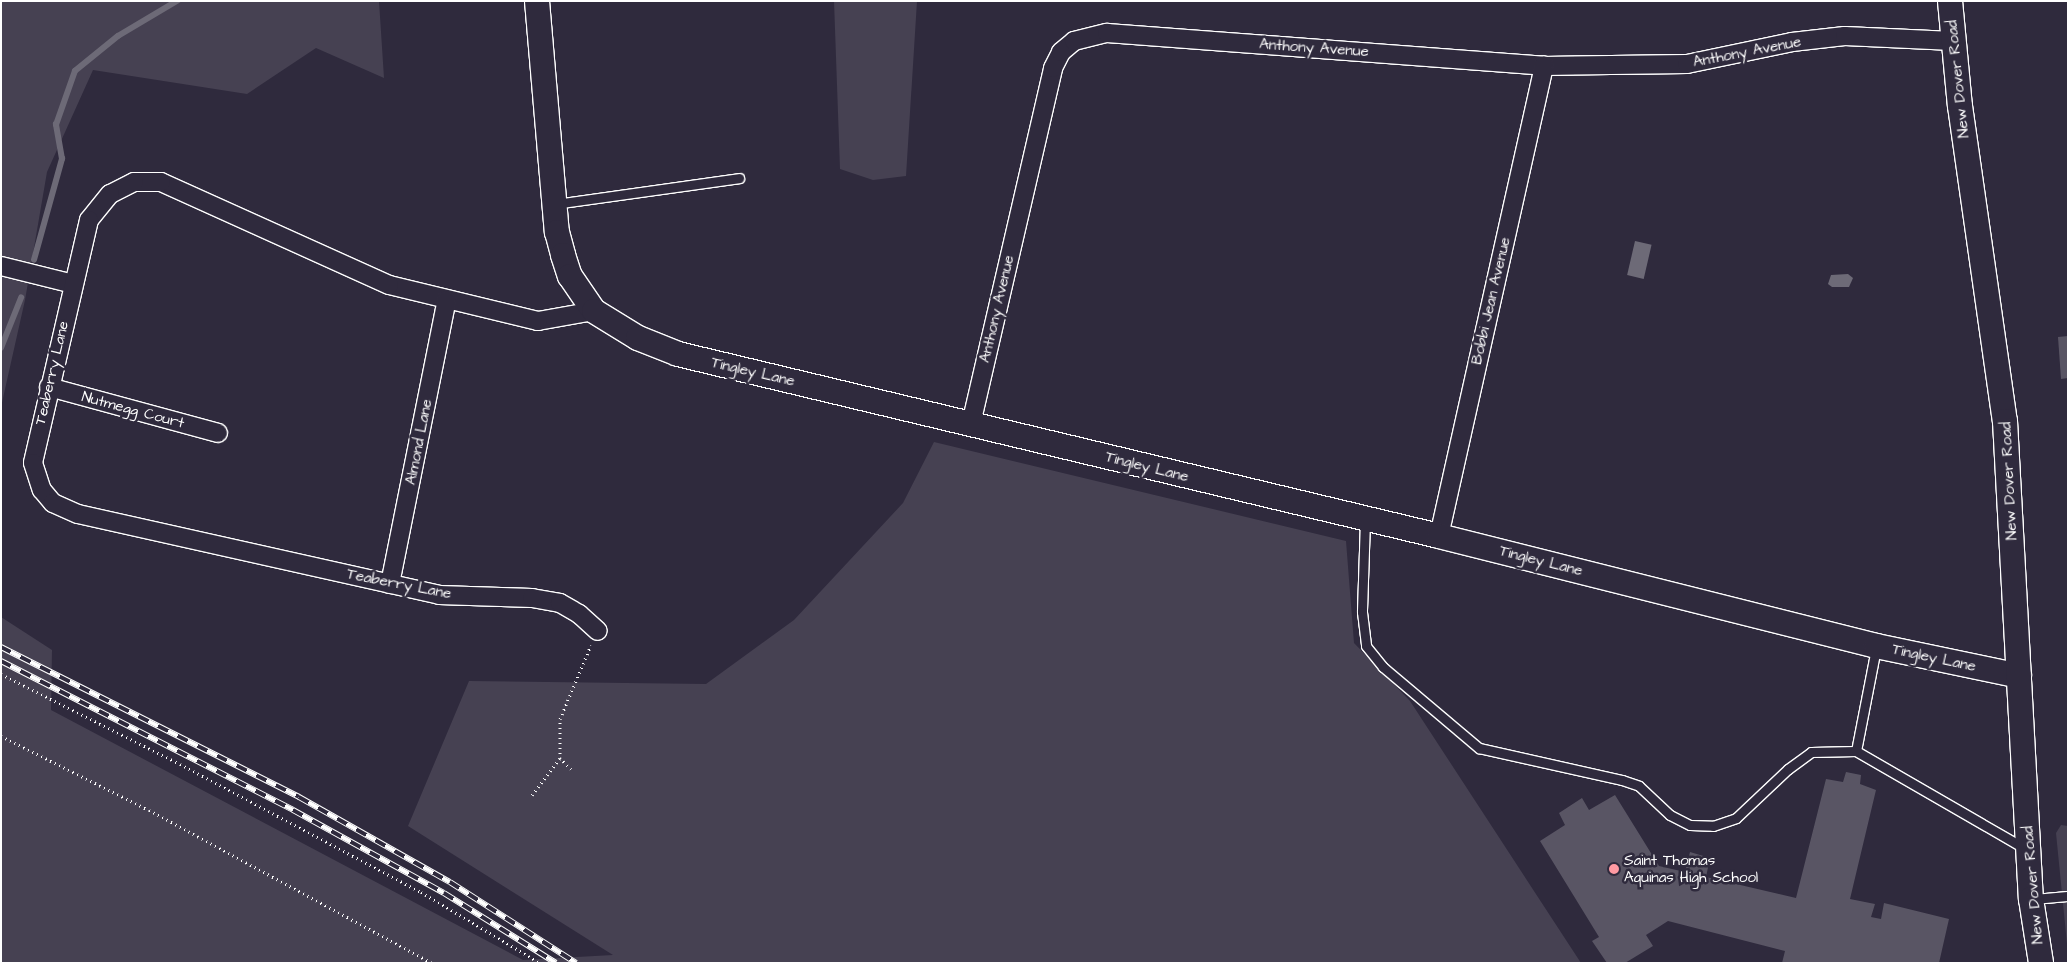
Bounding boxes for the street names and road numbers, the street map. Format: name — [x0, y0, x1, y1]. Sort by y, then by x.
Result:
street label: New Dover Road — [1943, 19, 1973, 139]
street label: Anthony Avenue — [1692, 33, 1802, 71]
street label: Anthony Avenue — [1259, 35, 1369, 61]
street label: Bobbi Jean Avenue — [1468, 236, 1514, 366]
street label: Anthony Avenue — [976, 254, 1018, 364]
street label: Teaberry Lane — [31, 319, 73, 427]
street label: Tingley Lane — [709, 354, 797, 390]
street label: Nutmegg Court — [80, 388, 186, 432]
street label: Almond Lane — [402, 398, 436, 486]
street label: New Dover Road — [1997, 421, 2021, 541]
street label: Tingley Lane — [1103, 448, 1191, 486]
street label: Tingley Lane — [1497, 542, 1585, 580]
street label: Teaberry Lane — [345, 565, 453, 603]
street label: Tingley Lane — [1890, 640, 1978, 676]
street label: New Dover Road — [2019, 825, 2047, 945]

